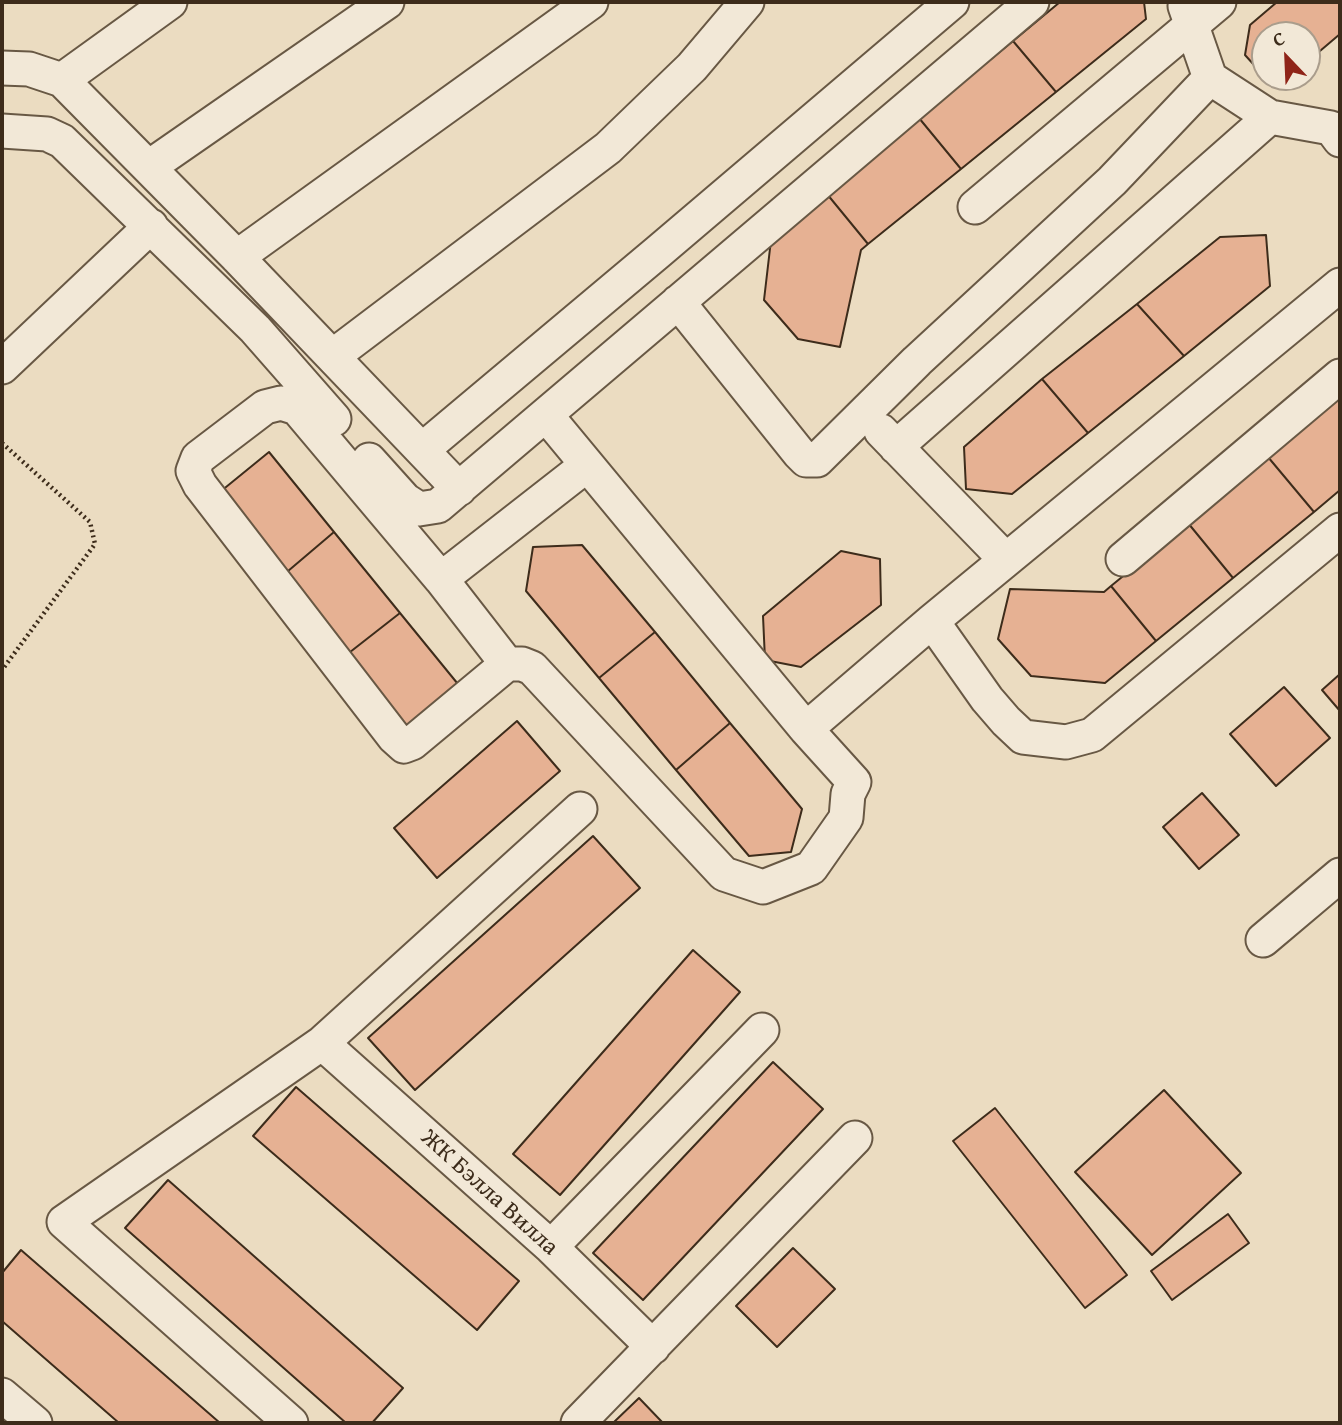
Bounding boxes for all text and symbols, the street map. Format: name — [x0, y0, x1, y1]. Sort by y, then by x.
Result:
north arrow — [1251, 21, 1321, 91]
text: С — [1268, 24, 1289, 53]
street label: ЖК Бэлла Вилла — [414, 1124, 564, 1262]

